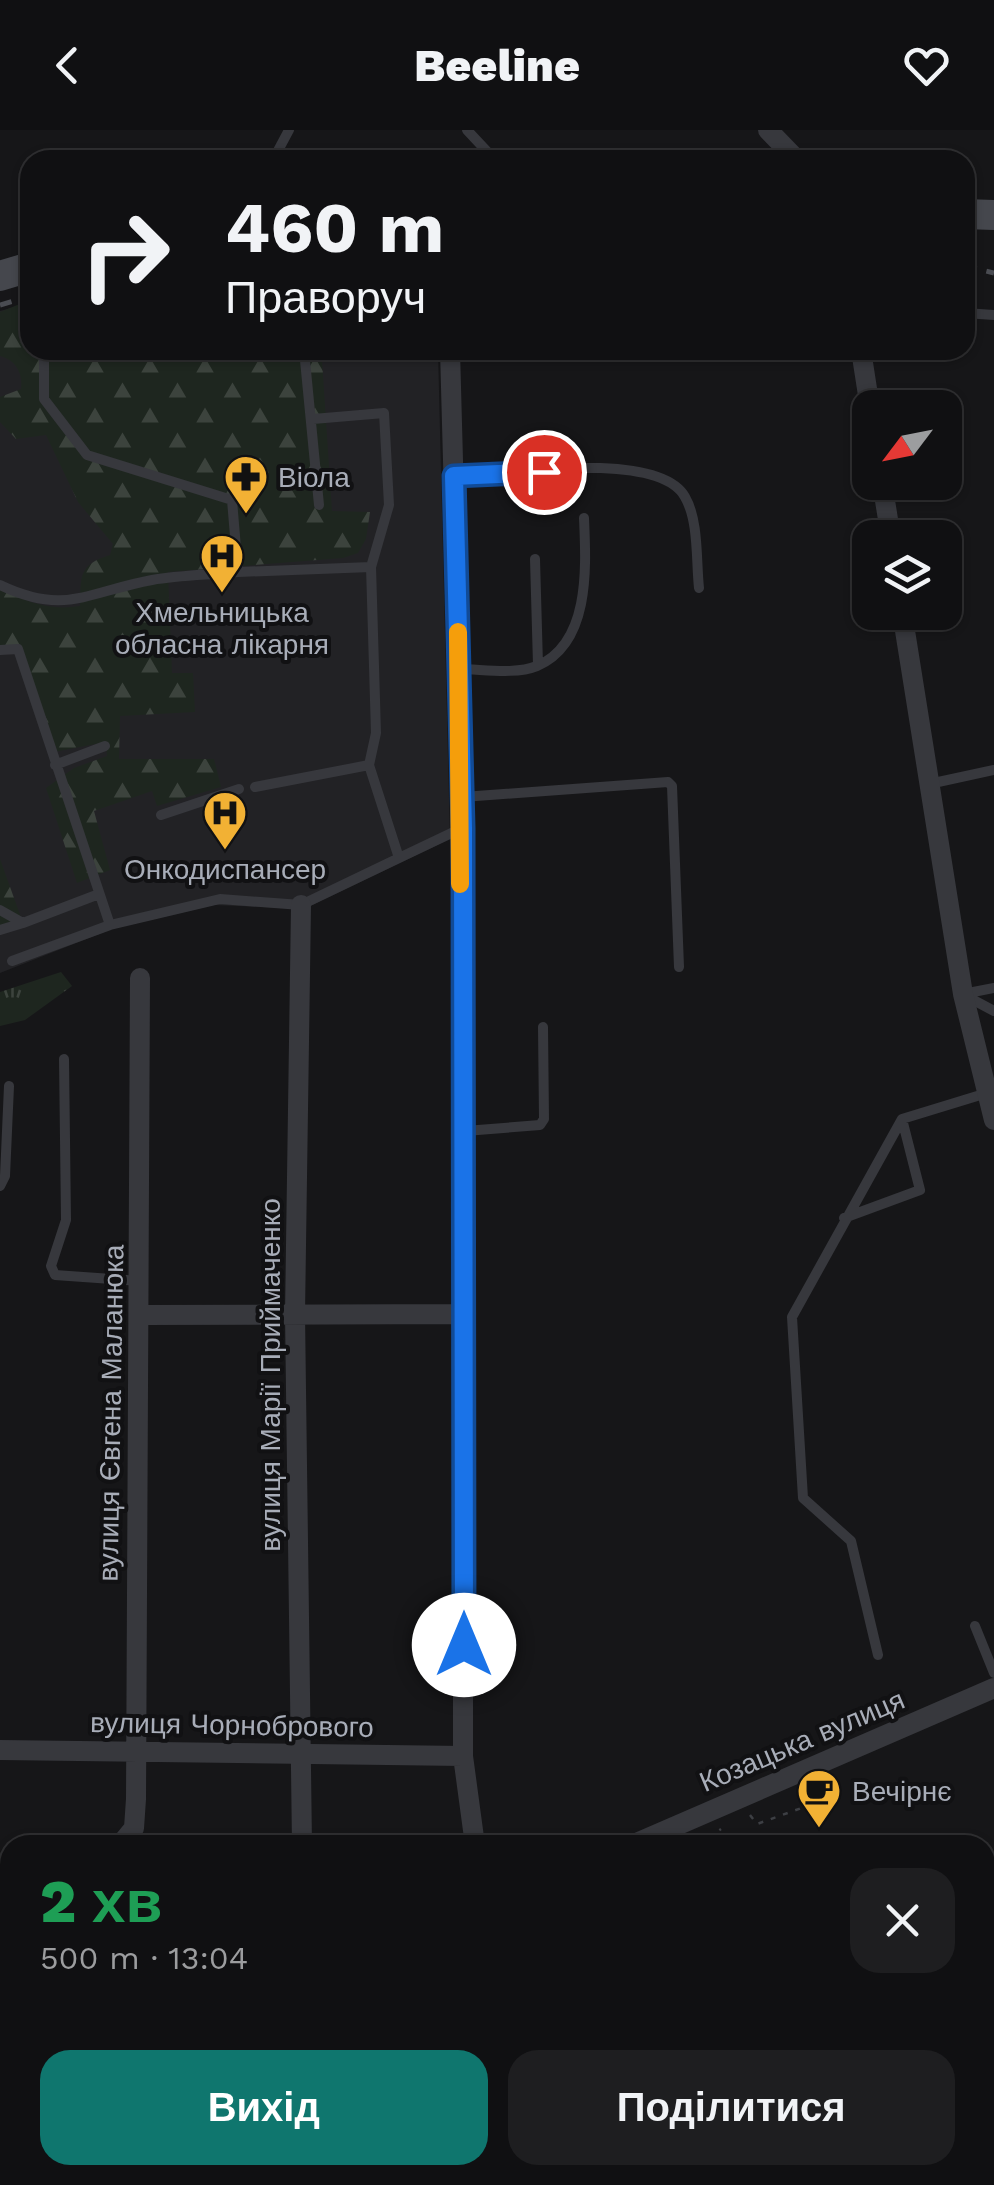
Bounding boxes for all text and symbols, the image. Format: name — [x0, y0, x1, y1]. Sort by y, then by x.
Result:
icon: back — [40, 38, 95, 93]
icon: heart — [899, 38, 954, 93]
text: Beeline — [414, 39, 580, 92]
text: 460 m — [225, 187, 444, 269]
icon: right — [60, 190, 190, 320]
text: Праворуч — [225, 271, 426, 324]
north arrow — [852, 390, 962, 500]
map controls — [852, 390, 962, 630]
pin — [502, 430, 587, 515]
icon: arrive — [517, 445, 572, 500]
pharmacy icon: Віола — [223, 454, 269, 515]
place label: Віола — [278, 461, 350, 494]
button: layers — [852, 520, 962, 630]
hospital icon: Хмельницька обласна лікарня — [199, 533, 245, 594]
place label: Хмельницька обласна лікарня — [115, 596, 329, 661]
hospital icon: Онкодиспансер — [202, 790, 248, 851]
place label: Онкодиспансер — [124, 853, 326, 886]
street label: вулиця Марії Приймаченко — [254, 1198, 287, 1552]
street label: вулиця Євгена Маланюка — [92, 1244, 130, 1582]
position arrow — [412, 1593, 516, 1697]
street label: Козацька вулиця — [695, 1683, 909, 1799]
street label: вулиця Чорнобрового — [90, 1706, 374, 1744]
cafe icon: Вечірнє — [796, 1768, 842, 1829]
place label: Вечірнє — [852, 1775, 951, 1808]
text: 2 хв — [40, 1866, 162, 1937]
button: close — [850, 1868, 955, 1973]
text: 500 m · 13:04 — [40, 1939, 248, 1977]
button: Вихід — [40, 2050, 488, 2165]
button: Поділитися — [508, 2050, 955, 2165]

